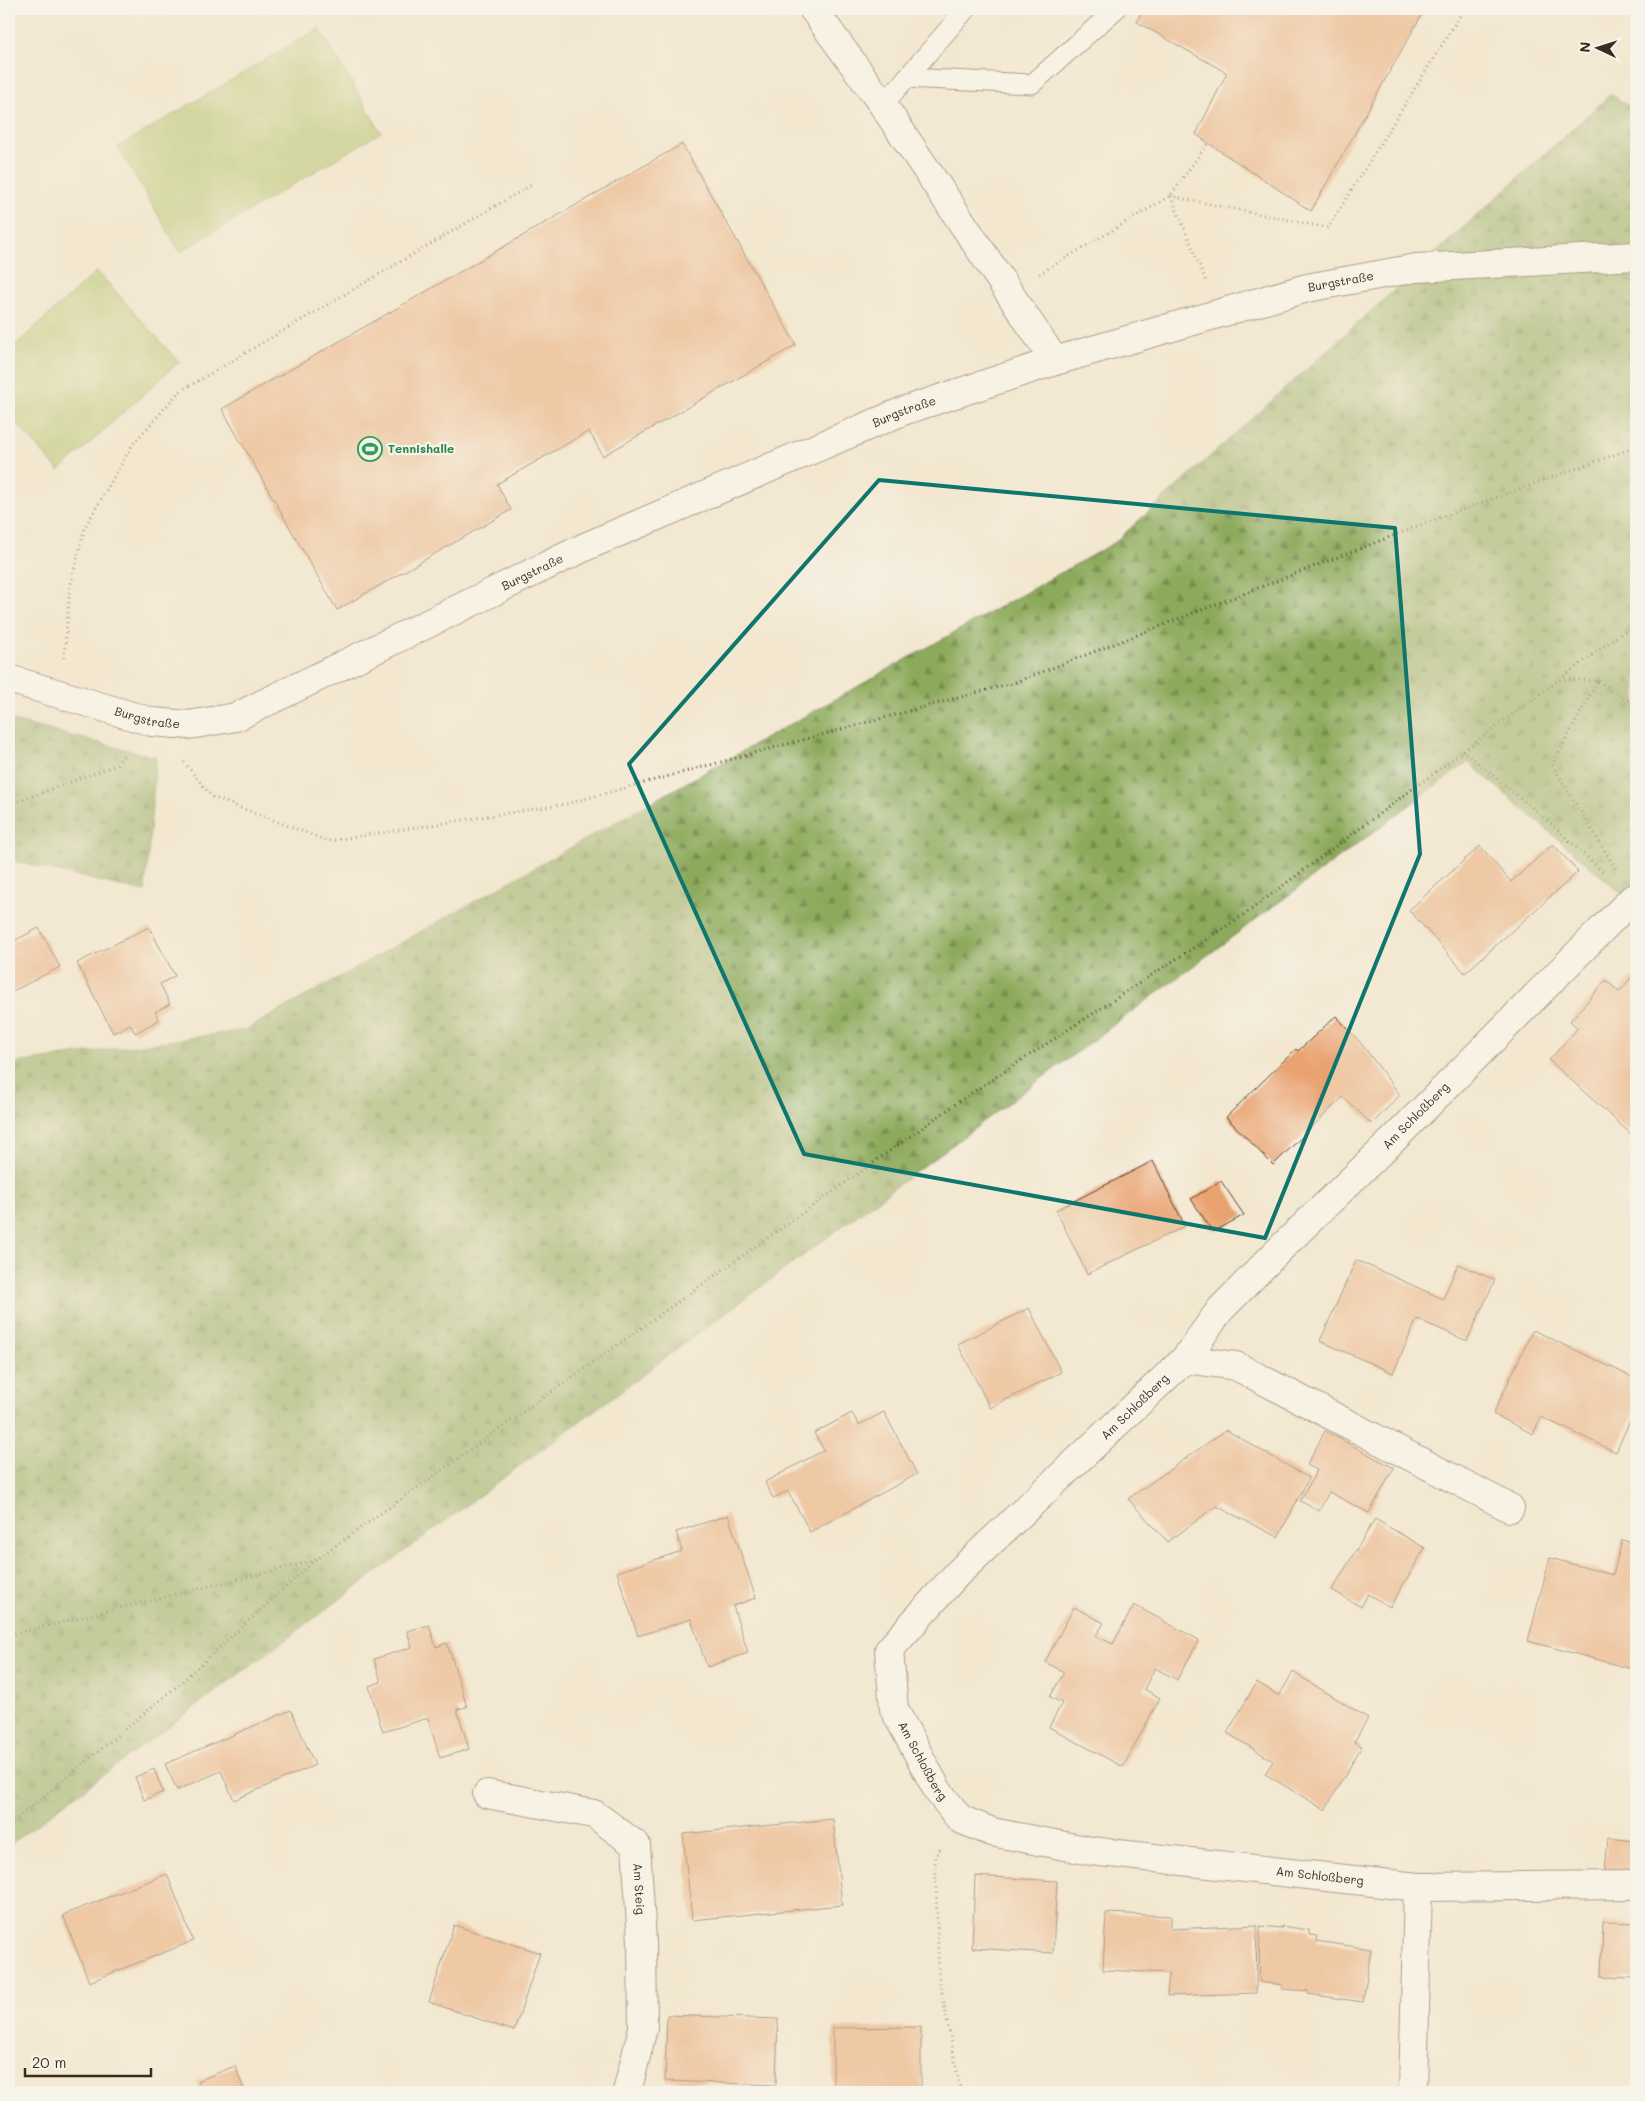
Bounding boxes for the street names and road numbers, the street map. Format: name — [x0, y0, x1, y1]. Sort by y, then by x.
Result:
street label: Burgstraße — [1306, 267, 1375, 295]
street label: Burgstraße — [870, 392, 938, 430]
street label: Burgstraße — [499, 550, 566, 593]
street label: Burgstraße — [113, 702, 181, 731]
street label: Am Schloßberg — [1378, 1078, 1452, 1152]
street label: Am Schloßberg — [1097, 1370, 1172, 1443]
street label: Am Schloßberg — [895, 1718, 951, 1803]
street label: Am Steig — [630, 1862, 649, 1915]
street label: Am Schloßberg — [1275, 1862, 1365, 1888]

